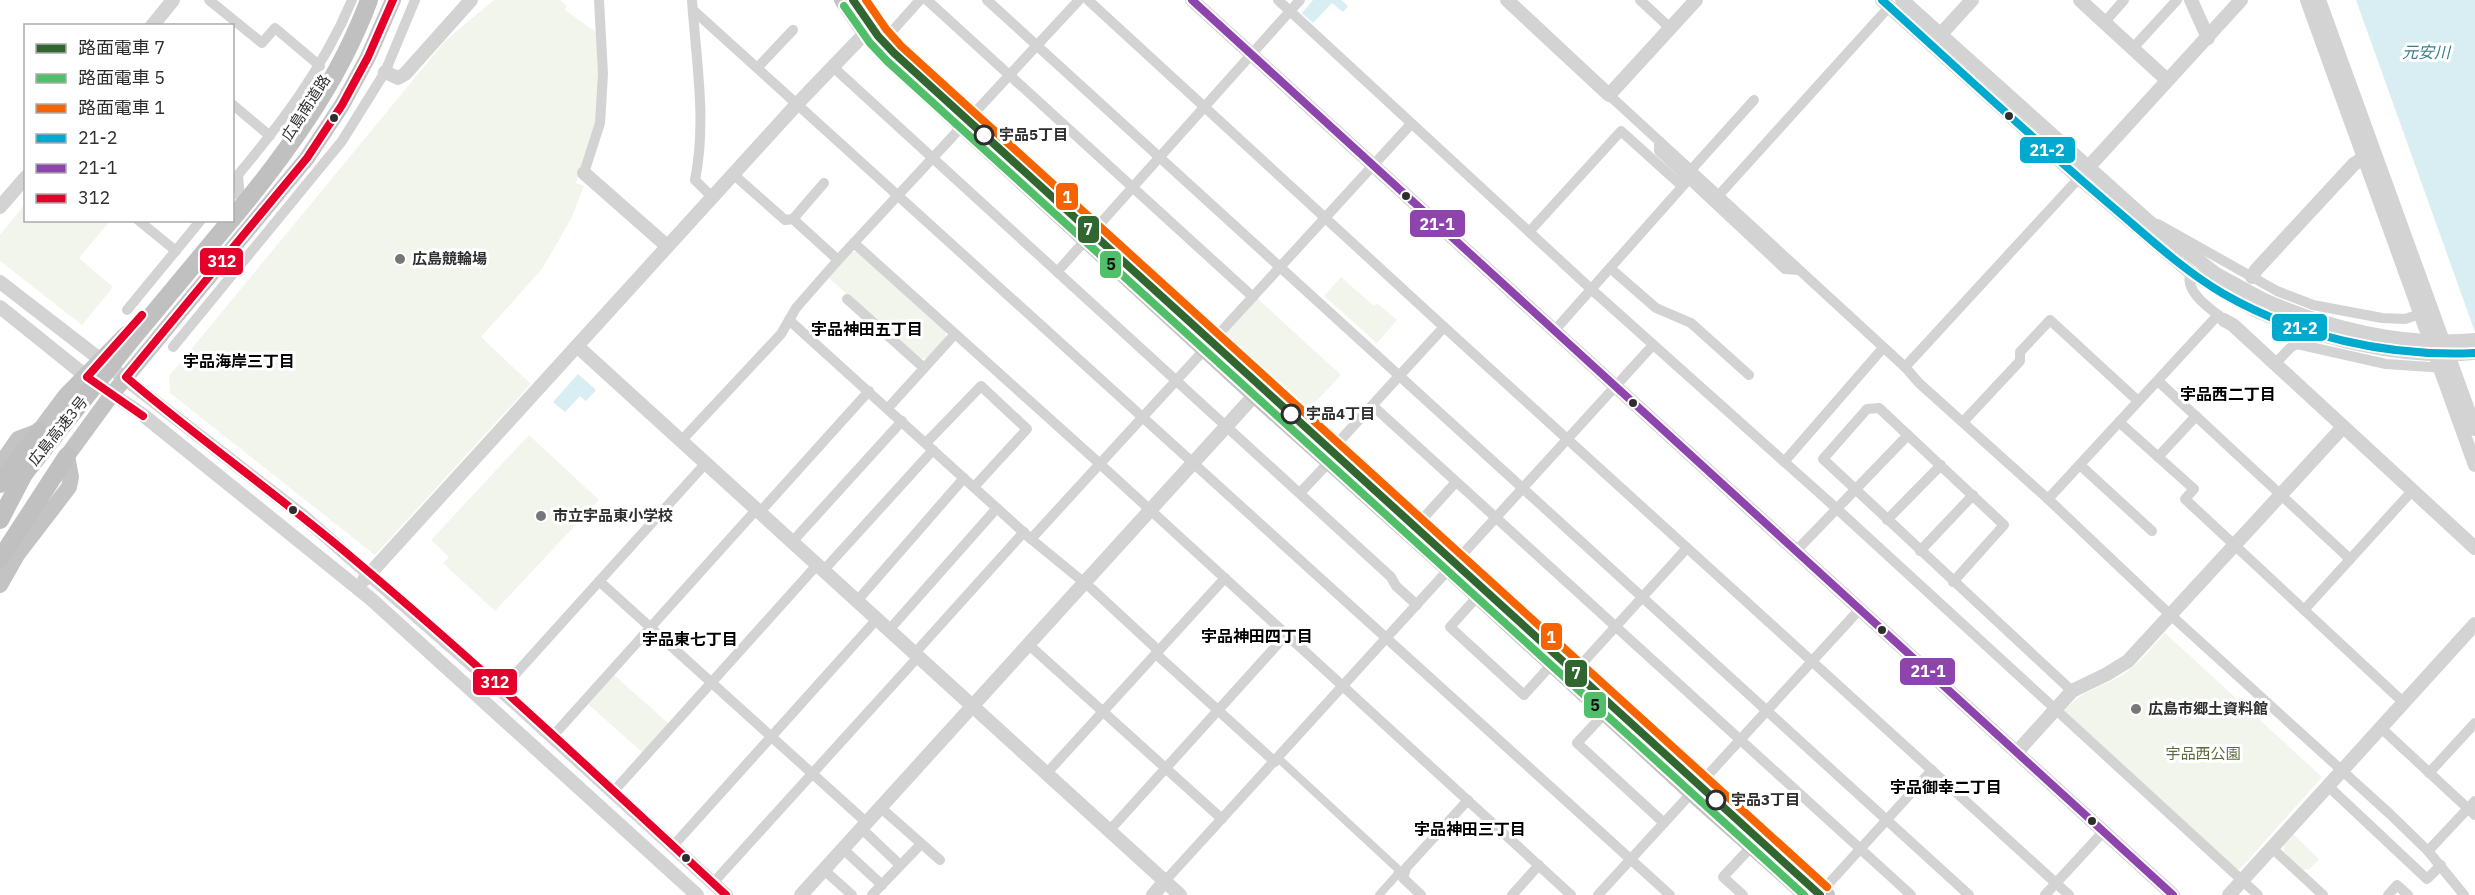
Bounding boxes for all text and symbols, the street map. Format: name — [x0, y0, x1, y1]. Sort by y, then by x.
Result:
legend — [24, 24, 234, 222]
text: 路面電車 7 — [78, 36, 165, 59]
water label: 元安川 — [2402, 42, 2452, 62]
text: 路面電車 5 — [78, 66, 165, 89]
street label: 広島南道路 — [277, 71, 334, 144]
text: 路面電車 1 — [78, 96, 165, 119]
unlabelled marker — [2003, 110, 2015, 122]
unlabelled marker — [328, 112, 340, 124]
marker: 宇品5丁目 — [974, 125, 994, 145]
place label: 宇品5丁目 — [999, 125, 1068, 144]
text: 21-2 — [78, 126, 118, 149]
line badge: 21-2 — [2019, 136, 2076, 164]
text: 21-2 — [2029, 140, 2065, 160]
text: 21-1 — [78, 156, 118, 179]
line badge: 1 — [1055, 182, 1079, 211]
text: 312 — [78, 186, 110, 209]
text: 1 — [1062, 187, 1072, 207]
unlabelled marker — [1400, 190, 1412, 202]
line badge: 21-1 — [1409, 209, 1466, 238]
text: 21-1 — [1419, 214, 1455, 234]
line badge: 7 — [1077, 215, 1100, 244]
text: 7 — [1083, 219, 1093, 239]
line badge: 312 — [199, 247, 244, 276]
place label: 広島競輪場 — [412, 249, 487, 268]
line badge: 5 — [1099, 250, 1122, 279]
text: 312 — [208, 251, 236, 271]
marker: 広島競輪場 — [393, 252, 407, 266]
text: 5 — [1106, 254, 1116, 274]
line badge: 21-2 — [2271, 313, 2328, 342]
text: 21-2 — [2282, 318, 2318, 338]
district label: 宇品神田五丁目 — [811, 319, 923, 339]
district label: 宇品海岸三丁目 — [183, 351, 295, 371]
district label: 宇品西二丁目 — [2180, 384, 2276, 404]
street label: 広島高速3号 — [24, 392, 91, 469]
unlabelled marker — [1627, 397, 1639, 409]
marker: 宇品4丁目 — [1281, 404, 1301, 424]
place label: 宇品4丁目 — [1306, 404, 1375, 423]
unlabelled marker — [287, 504, 299, 516]
place label: 市立宇品東小学校 — [553, 506, 673, 525]
marker: 市立宇品東小学校 — [534, 509, 548, 523]
line badge: 1 — [1540, 622, 1563, 651]
unlabelled marker — [1876, 624, 1888, 636]
district label: 宇品神田四丁目 — [1201, 626, 1313, 646]
text: 1 — [1546, 627, 1556, 647]
district label: 宇品東七丁目 — [642, 629, 738, 649]
line badge: 21-1 — [1899, 657, 1956, 686]
line badge: 7 — [1564, 659, 1588, 688]
text: 21-1 — [1910, 661, 1946, 681]
text: 7 — [1571, 663, 1581, 683]
line badge: 312 — [472, 668, 518, 696]
text: 312 — [481, 672, 509, 692]
line badge: 5 — [1583, 691, 1607, 719]
text: 5 — [1590, 695, 1600, 715]
place label: 広島市郷土資料館 — [2148, 699, 2268, 718]
marker: 広島市郷土資料館 — [2129, 702, 2143, 716]
park label: 宇品西公園 — [2165, 744, 2241, 763]
district label: 宇品御幸二丁目 — [1890, 777, 2002, 797]
marker: 宇品3丁目 — [1706, 790, 1726, 810]
place label: 宇品3丁目 — [1731, 790, 1800, 809]
unlabelled marker — [2086, 815, 2098, 827]
district label: 宇品神田三丁目 — [1414, 819, 1526, 839]
unlabelled marker — [680, 852, 692, 864]

